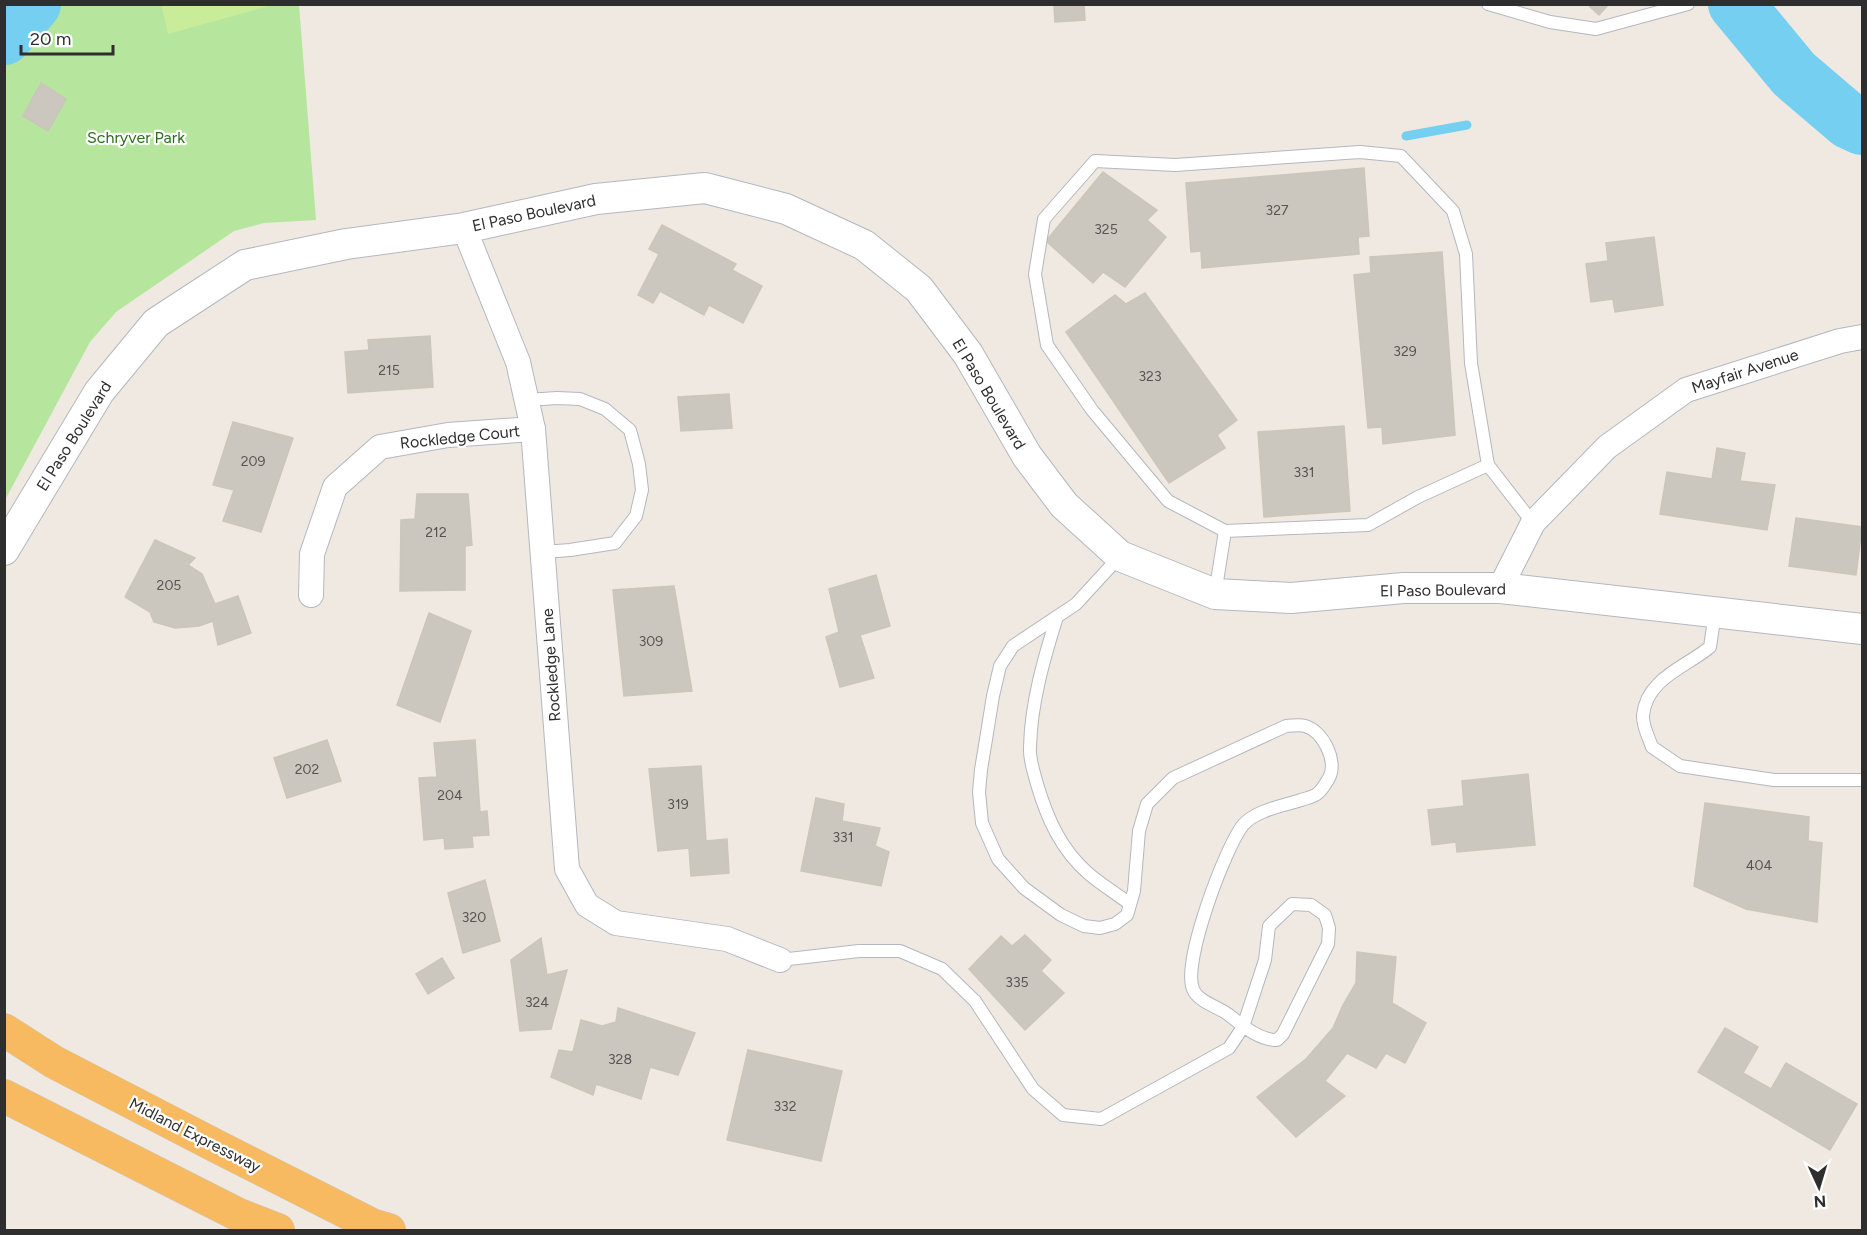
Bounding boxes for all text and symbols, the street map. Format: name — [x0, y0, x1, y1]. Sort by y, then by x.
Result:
scale bar — [21, 18, 112, 56]
text: 20 m — [30, 28, 71, 50]
park label: Schryver Park — [87, 128, 185, 147]
street label: El Paso Boulevard — [470, 191, 598, 235]
house number: 327 — [1266, 202, 1289, 219]
house number: 325 — [1094, 221, 1118, 238]
street label: El Paso Boulevard — [948, 335, 1030, 453]
house number: 329 — [1393, 343, 1417, 360]
street label: Mayfair Avenue — [1689, 345, 1801, 397]
house number: 215 — [378, 362, 400, 379]
house number: 323 — [1138, 368, 1162, 385]
street label: El Paso Boulevard — [33, 378, 115, 494]
street label: Rockledge Court — [399, 421, 521, 453]
house number: 209 — [241, 453, 265, 470]
house number: 331 — [1293, 464, 1315, 481]
house number: 212 — [425, 524, 447, 541]
house number: 205 — [157, 577, 181, 594]
street label: El Paso Boulevard — [1380, 579, 1506, 601]
street label: Rockledge Lane — [538, 607, 564, 722]
house number: 309 — [639, 633, 663, 650]
house number: 202 — [295, 761, 319, 778]
house number: 204 — [437, 787, 463, 804]
house number: 319 — [667, 796, 689, 813]
house number: 331 — [832, 829, 854, 846]
house number: 404 — [1746, 857, 1772, 874]
house number: 320 — [462, 909, 486, 926]
house number: 335 — [1005, 974, 1029, 991]
house number: 324 — [525, 994, 549, 1011]
house number: 328 — [608, 1051, 632, 1068]
street label: Midland Expressway — [126, 1094, 264, 1177]
house number: 332 — [773, 1098, 797, 1115]
north arrow — [1789, 1157, 1849, 1217]
text: N — [1813, 1192, 1827, 1211]

